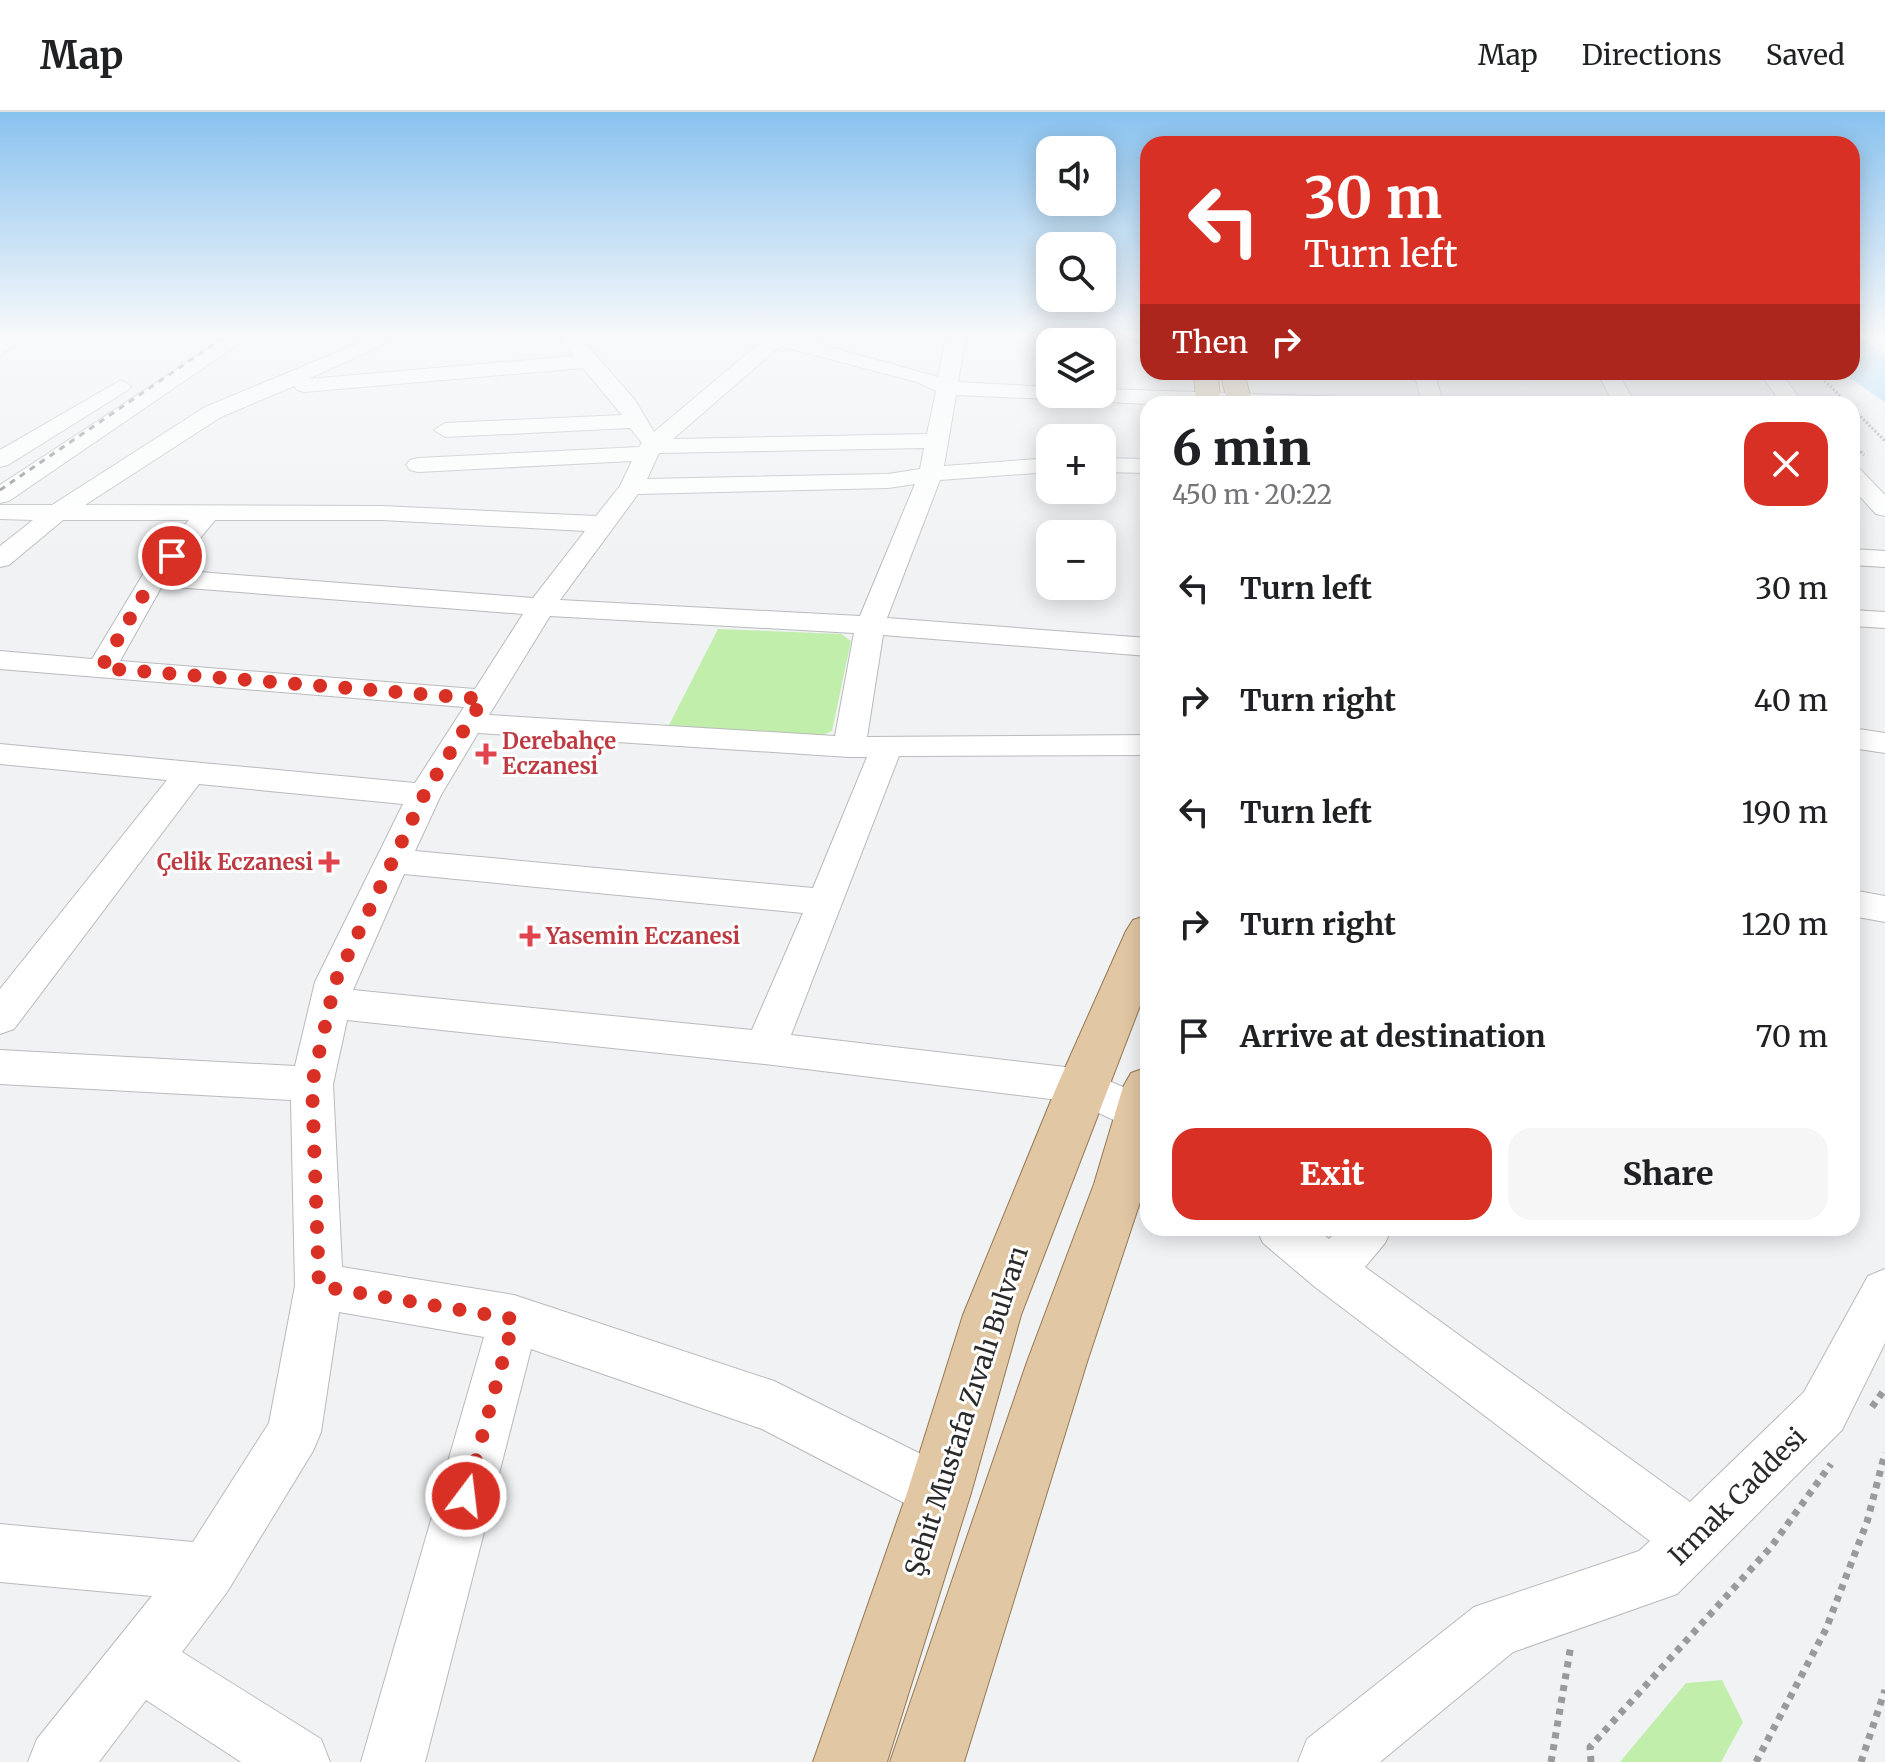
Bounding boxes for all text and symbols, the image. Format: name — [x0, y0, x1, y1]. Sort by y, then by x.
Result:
text: Map — [40, 32, 124, 79]
text: Map — [1478, 37, 1538, 73]
text: Directions — [1582, 37, 1722, 73]
text: Saved — [1766, 37, 1845, 73]
map controls — [1036, 136, 1116, 600]
button: sound — [1036, 136, 1116, 216]
text: 30 m — [1304, 163, 1442, 233]
icon: left — [1172, 168, 1276, 272]
button: search — [1036, 232, 1116, 312]
text: Turn left — [1304, 232, 1458, 277]
icon: right — [1264, 320, 1308, 364]
text: Then — [1172, 323, 1248, 361]
button: layers — [1036, 328, 1116, 408]
text: 6 min — [1172, 418, 1311, 478]
button: close — [1744, 422, 1828, 506]
button: + — [1036, 424, 1116, 504]
text: 450 m · 20:22 — [1172, 478, 1332, 511]
button: − — [1036, 520, 1116, 600]
pin — [138, 522, 206, 590]
icon: arrive — [150, 534, 194, 578]
icon: left — [1172, 566, 1216, 610]
text: Turn left — [1240, 569, 1372, 607]
text: 30 m — [1755, 569, 1828, 607]
icon: right — [1172, 678, 1216, 722]
text: Turn right — [1240, 681, 1396, 719]
text: 40 m — [1754, 681, 1828, 719]
place label: Derebahçe Eczanesi — [502, 727, 616, 780]
marker: Derebahçe Eczanesi — [477, 745, 495, 763]
icon: left — [1172, 790, 1216, 834]
text: Turn left — [1240, 793, 1372, 831]
text: 190 m — [1741, 793, 1828, 831]
place label: Çelik Eczanesi — [157, 848, 313, 876]
marker: Çelik Eczanesi — [320, 853, 338, 871]
icon: right — [1172, 902, 1216, 946]
text: Turn right — [1240, 905, 1396, 943]
text: 120 m — [1741, 905, 1828, 943]
place label: Yasemin Eczanesi — [545, 922, 740, 950]
marker: Yasemin Eczanesi — [521, 927, 539, 945]
icon: arrive — [1172, 1014, 1216, 1058]
text: Arrive at destination — [1240, 1017, 1546, 1055]
text: 70 m — [1755, 1017, 1828, 1055]
button: Exit — [1172, 1128, 1492, 1220]
button: Share — [1508, 1128, 1828, 1220]
street label: Şehit Mustafa Zıvalı Bulvarı — [897, 1242, 1035, 1580]
street label: Irmak Caddesi — [1661, 1420, 1813, 1572]
position arrow — [424, 1454, 508, 1538]

